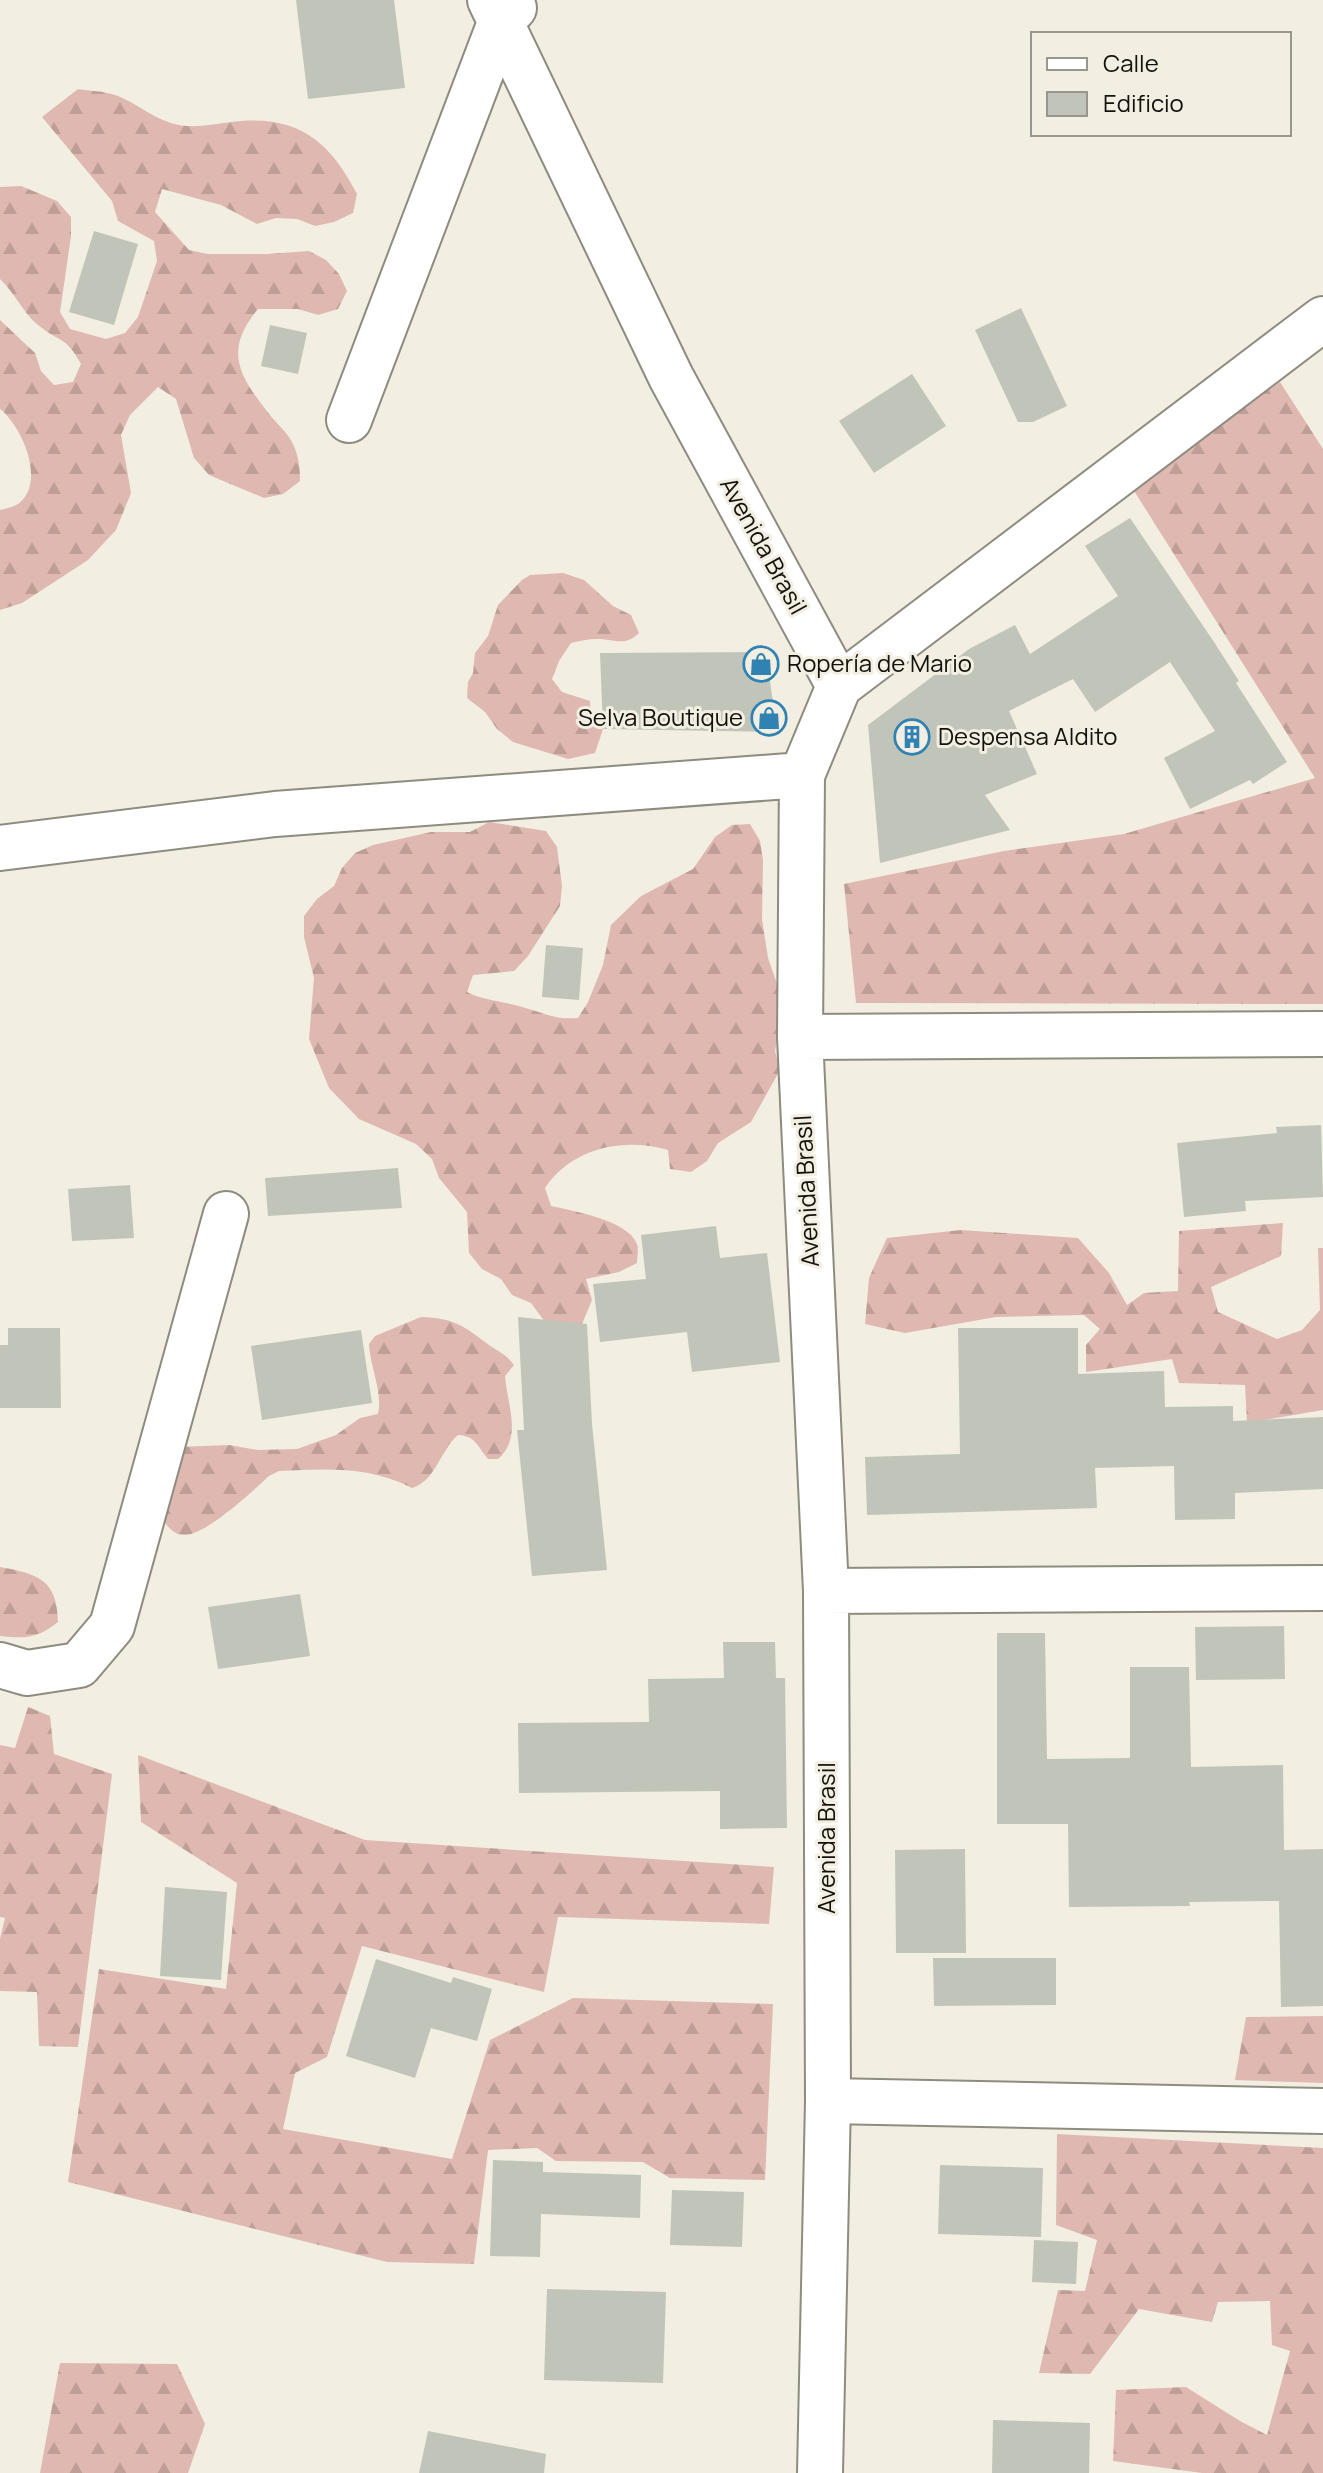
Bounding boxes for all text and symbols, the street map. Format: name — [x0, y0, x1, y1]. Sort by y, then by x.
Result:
legend — [1031, 32, 1291, 136]
text: Calle — [1103, 46, 1159, 79]
text: Edificio — [1103, 86, 1184, 119]
street label: Avenida Brasil — [713, 471, 816, 620]
shop icon: Ropería de Mario — [742, 645, 780, 683]
place label: Ropería de Mario — [787, 646, 972, 679]
shop icon: Selva Boutique — [750, 699, 788, 737]
place label: Selva Boutique — [578, 700, 743, 733]
building icon: Despensa Aldito — [893, 718, 931, 756]
place label: Despensa Aldito — [938, 719, 1118, 752]
street label: Avenida Brasil — [785, 1114, 826, 1268]
street label: Avenida Brasil — [809, 1762, 842, 1914]

